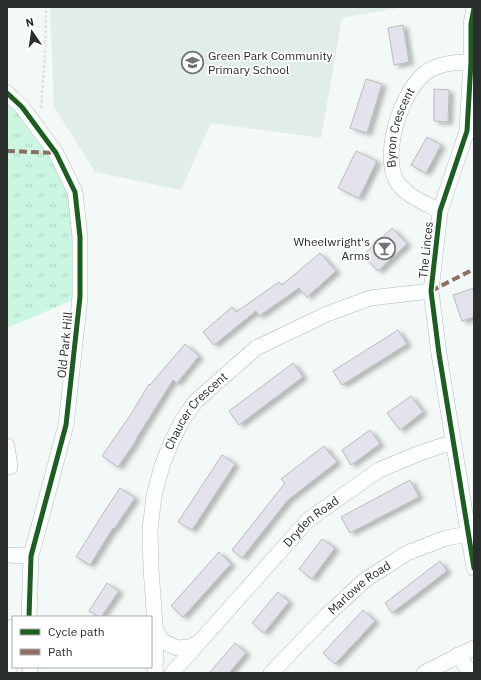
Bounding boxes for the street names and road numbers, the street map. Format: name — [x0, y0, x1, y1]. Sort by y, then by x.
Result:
street label: Byron Crescent — [383, 85, 418, 168]
street label: The Linces — [415, 221, 436, 279]
street label: Old Park Hill — [54, 311, 75, 379]
street label: Chaucer Crescent — [161, 369, 230, 452]
street label: Dryden Road — [280, 493, 341, 550]
street label: Marlowe Road — [325, 558, 393, 617]

